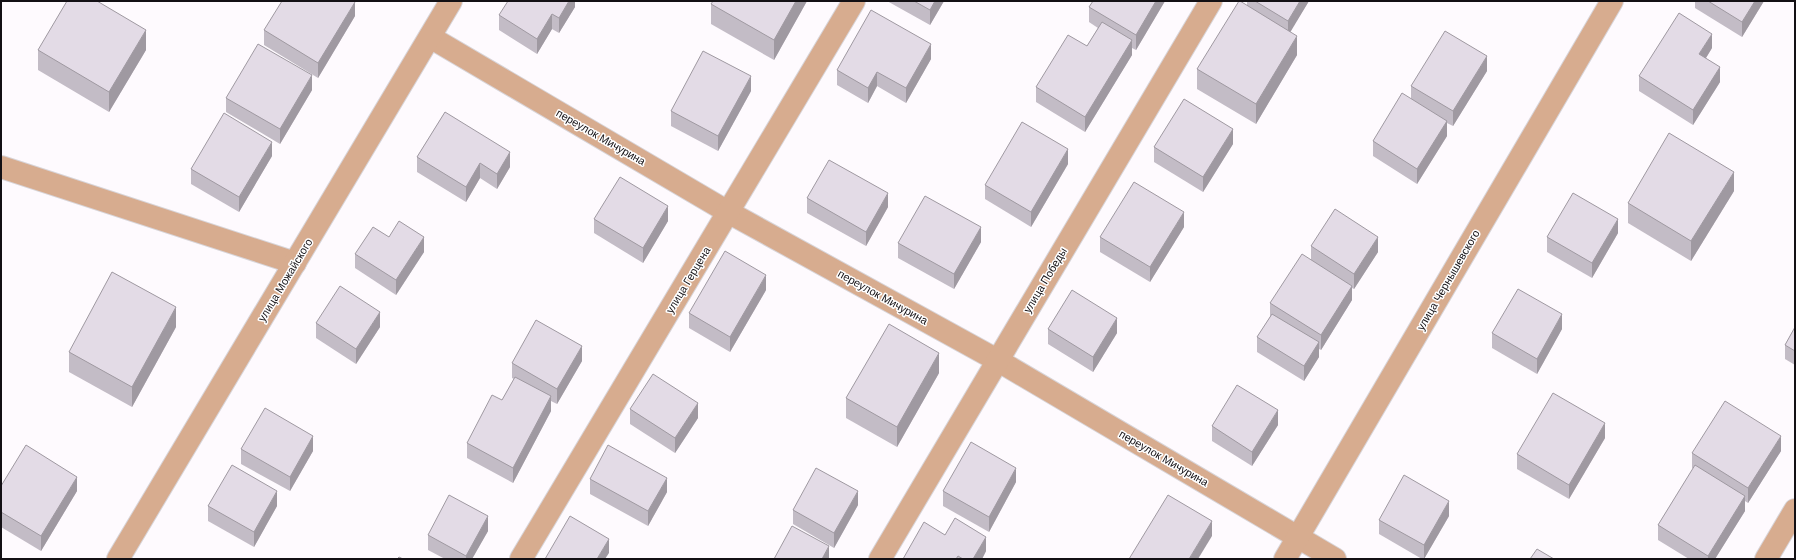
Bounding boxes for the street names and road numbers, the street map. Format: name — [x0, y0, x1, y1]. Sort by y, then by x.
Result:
street label: переулок Мичурина — [554, 107, 648, 168]
street label: улица Чернышевского — [1414, 228, 1482, 332]
street label: улица Можайского — [255, 236, 315, 324]
street label: улица Герцена — [663, 244, 713, 315]
street label: улица Победы — [1021, 245, 1069, 315]
street label: переулок Мичурина — [836, 267, 931, 327]
street label: переулок Мичурина — [1117, 428, 1211, 489]

